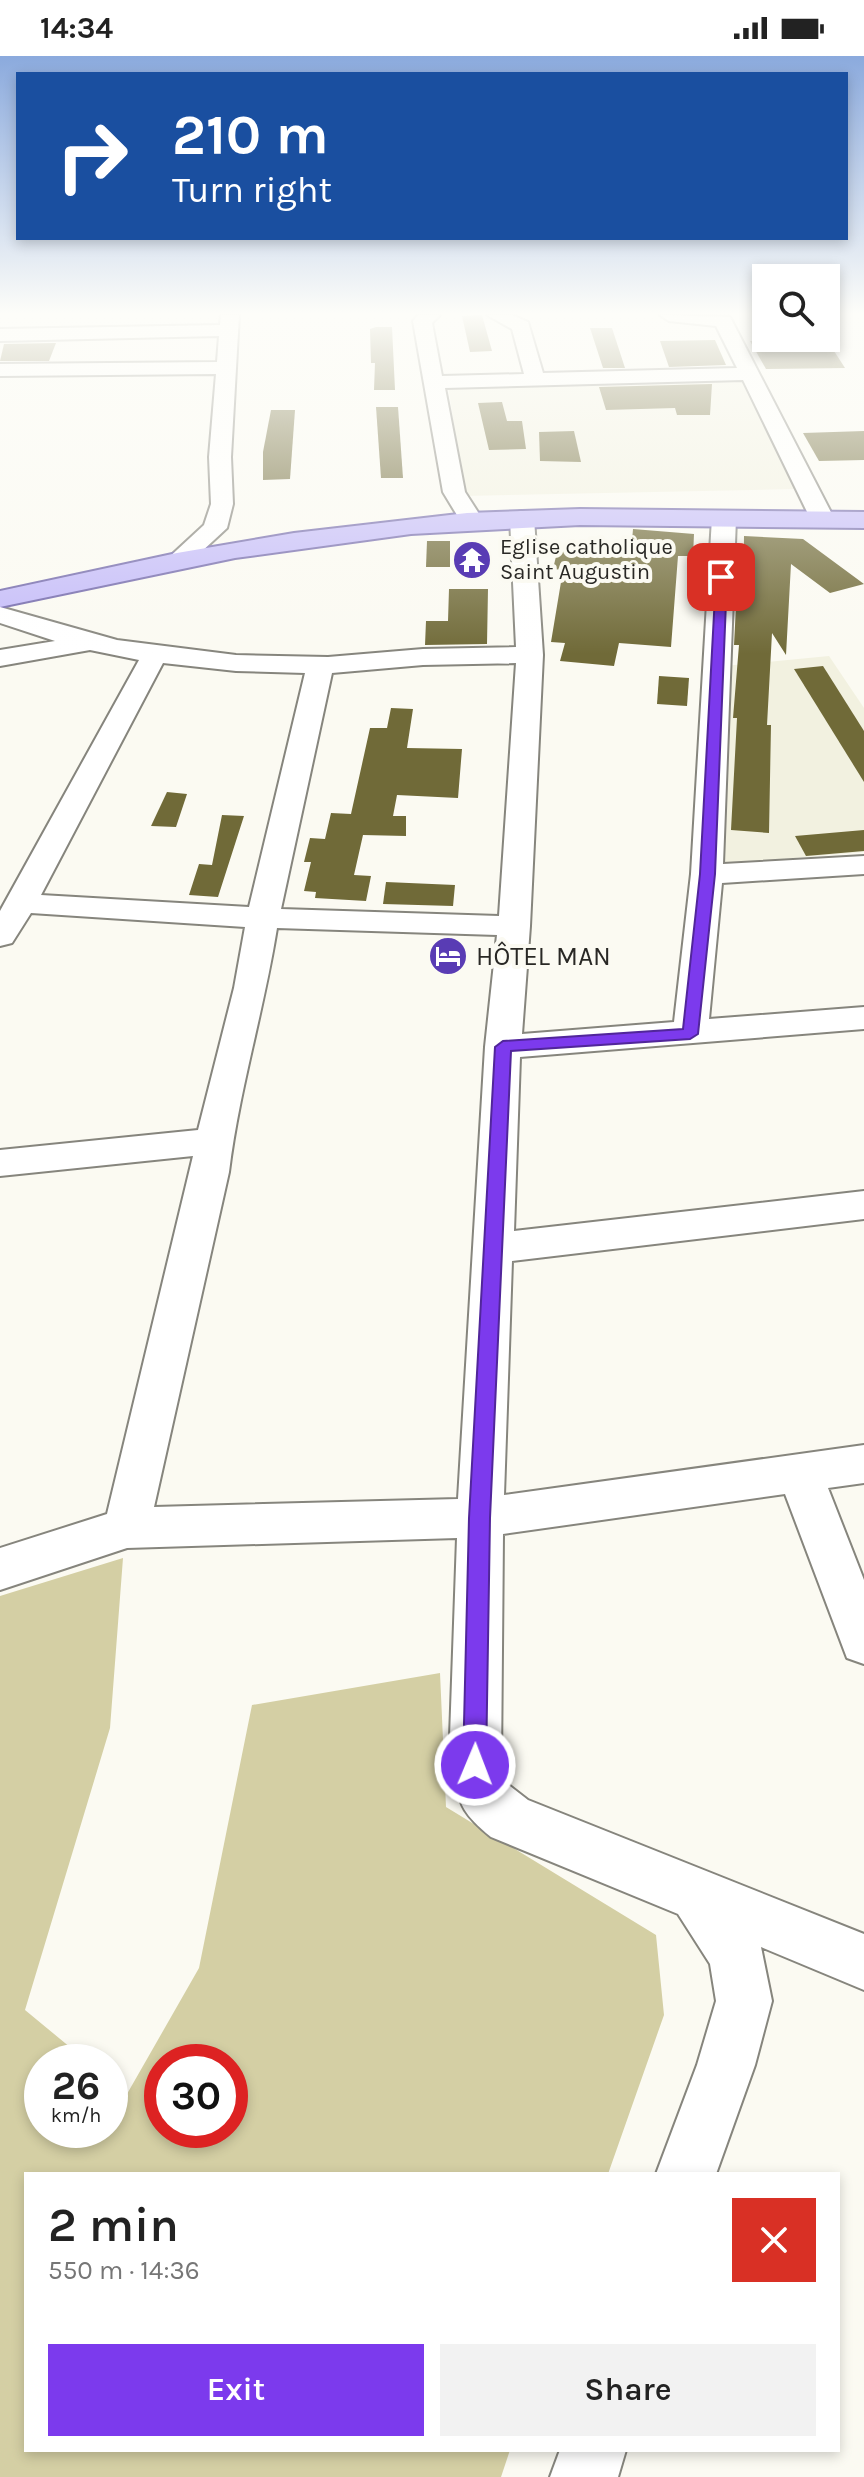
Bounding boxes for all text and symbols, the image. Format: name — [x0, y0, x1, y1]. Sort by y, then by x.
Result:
text: 14:34 — [40, 10, 113, 46]
text: 210 m — [172, 102, 329, 167]
icon: right — [40, 104, 144, 208]
text: Turn right — [172, 169, 332, 211]
map controls — [752, 264, 840, 352]
button: search — [752, 264, 840, 352]
place label: Eglise catholique Saint Augustin — [500, 534, 673, 585]
temple icon: Eglise catholique Saint Augustin — [451, 539, 493, 581]
pin — [687, 543, 755, 611]
icon: arrive — [699, 555, 743, 599]
hotel icon: HÔTEL MAN — [427, 935, 469, 977]
place label: HÔTEL MAN — [476, 941, 611, 972]
position arrow — [433, 1723, 517, 1807]
speed limit sign: 30 — [144, 2044, 248, 2148]
text: 26 — [52, 2062, 100, 2109]
text: km/h — [51, 2104, 101, 2127]
text: 2 min — [48, 2197, 179, 2253]
button: close — [732, 2198, 816, 2282]
text: 550 m · 14:36 — [48, 2255, 200, 2286]
button: Exit — [48, 2344, 424, 2436]
button: Share — [440, 2344, 816, 2436]

